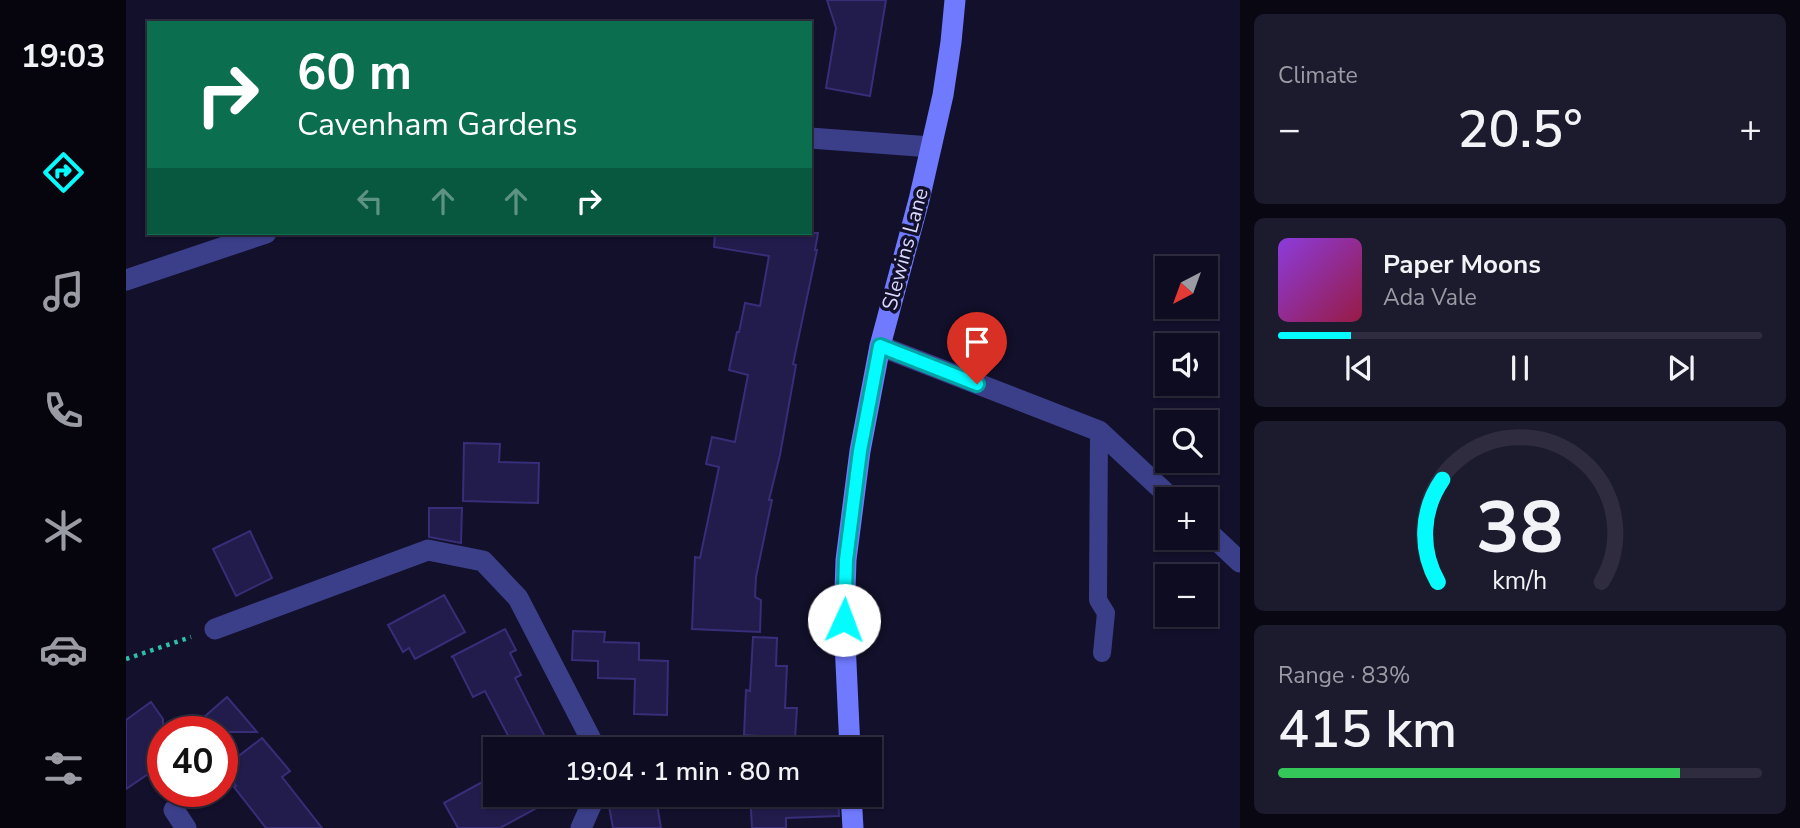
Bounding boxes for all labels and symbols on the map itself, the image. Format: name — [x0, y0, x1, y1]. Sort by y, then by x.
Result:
street label: Slewins Lane — [875, 185, 935, 313]
north arrow — [1155, 256, 1218, 318]
pin — [947, 312, 1007, 384]
position arrow — [807, 583, 881, 657]
speed limit sign: 40 — [147, 716, 238, 807]

